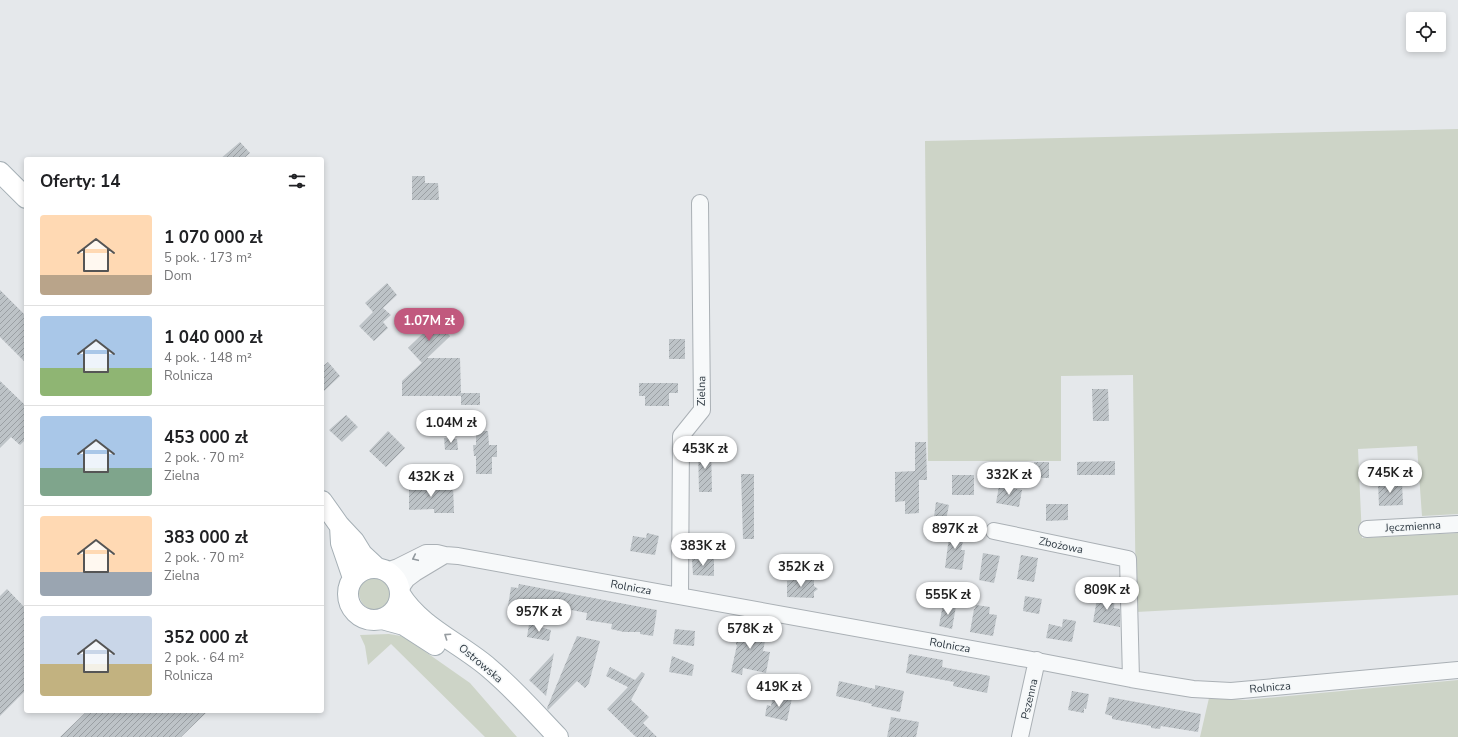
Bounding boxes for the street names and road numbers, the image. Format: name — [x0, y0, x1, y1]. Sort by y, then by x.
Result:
street label: Zielna — [694, 376, 709, 406]
street label: Jęczmienna — [1384, 518, 1441, 536]
street label: Zbożowa — [1037, 533, 1085, 558]
street label: Rolnicza — [609, 577, 653, 598]
street label: Rolnicza — [928, 635, 972, 656]
street label: Ostrowska — [456, 641, 506, 686]
street label: Pszenna — [1018, 677, 1041, 721]
street label: Rolnicza — [1249, 678, 1291, 697]

